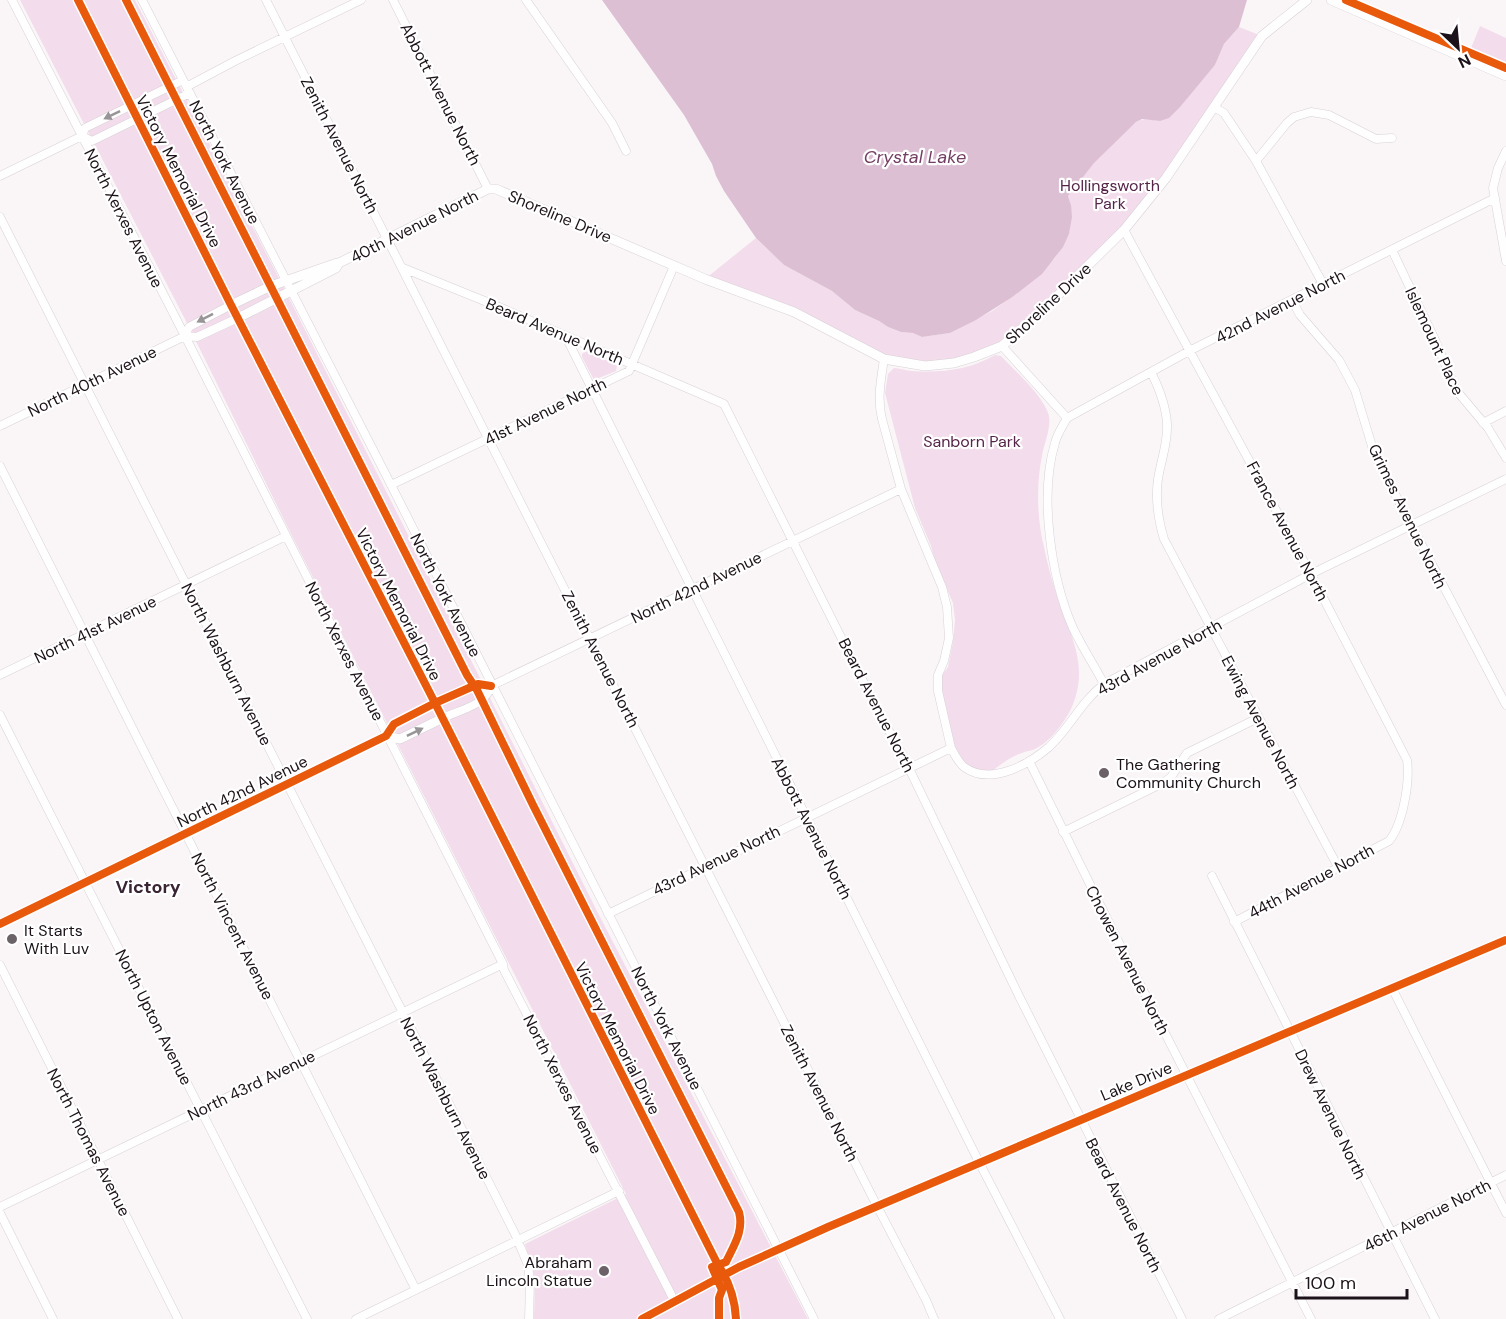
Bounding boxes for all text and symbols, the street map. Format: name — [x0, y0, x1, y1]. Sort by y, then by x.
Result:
north arrow — [1428, 18, 1488, 78]
street label: Abbott Avenue North — [396, 19, 486, 169]
text: N — [1455, 49, 1474, 73]
street label: Zenith Avenue North — [296, 73, 383, 217]
street label: Victory Memorial Drive — [131, 91, 226, 251]
street label: North York Avenue — [184, 97, 265, 228]
one-way arrow — [103, 110, 120, 120]
street label: North Xerxes Avenue — [79, 145, 168, 291]
water label: Crystal Lake — [864, 145, 966, 169]
park label: Hollingsworth Park — [1060, 175, 1160, 214]
street label: 40th Avenue North — [347, 185, 482, 268]
street label: Shoreline Drive — [505, 185, 615, 248]
street label: Shoreline Drive — [1001, 258, 1096, 349]
street label: 42nd Avenue North — [1212, 265, 1349, 348]
street label: Islemount Place — [1400, 284, 1469, 399]
street label: Beard Avenue North — [483, 293, 627, 370]
one-way arrow — [197, 313, 214, 323]
street label: North 40th Avenue — [24, 341, 160, 422]
street label: 41st Avenue North — [481, 373, 610, 450]
park label: Sanborn Park — [923, 431, 1021, 452]
street label: Grimes Avenue North — [1363, 441, 1452, 592]
street label: France Avenue North — [1242, 458, 1333, 605]
street label: Victory Memorial Drive — [351, 524, 446, 684]
street label: North York Avenue — [405, 530, 486, 661]
street label: North 42nd Avenue — [627, 547, 765, 628]
street label: North Xerxes Avenue — [300, 578, 389, 724]
street label: North Washburn Avenue — [176, 579, 277, 749]
street label: Zenith Avenue North — [557, 587, 644, 731]
street label: North 41st Avenue — [31, 591, 160, 668]
street label: 43rd Avenue North — [1093, 614, 1225, 700]
street label: Beard Avenue North — [834, 635, 919, 776]
street label: Ewing Avenue North — [1217, 652, 1305, 793]
one-way arrow — [407, 727, 424, 736]
street label: North 42nd Avenue — [173, 751, 311, 832]
street label: Abbott Avenue North — [767, 753, 857, 903]
place label: The Gathering Community Church — [1116, 754, 1261, 793]
marker: The Gathering Community Church — [1097, 766, 1111, 780]
street label: 43rd Avenue North — [649, 820, 784, 900]
street label: 44th Avenue North — [1245, 839, 1378, 924]
street label: North Vincent Avenue — [186, 849, 279, 1003]
district label: Victory — [115, 875, 181, 899]
street label: Chowen Avenue North — [1081, 882, 1174, 1038]
place label: It Starts With Luv — [24, 920, 90, 959]
marker: It Starts With Luv — [5, 932, 19, 946]
street label: North Upton Avenue — [110, 946, 197, 1089]
street label: Victory Memorial Drive — [570, 958, 665, 1118]
street label: North York Avenue — [626, 963, 707, 1094]
street label: North Xerxes Avenue — [518, 1011, 607, 1157]
street label: North Washburn Avenue — [395, 1013, 496, 1183]
street label: Zenith Avenue North — [776, 1021, 863, 1165]
street label: North 43rd Avenue — [184, 1045, 319, 1125]
street label: Drew Avenue North — [1290, 1046, 1371, 1183]
street label: Lake Drive — [1097, 1057, 1175, 1106]
street label: North Thomas Avenue — [42, 1065, 135, 1220]
street label: Beard Avenue North — [1081, 1135, 1166, 1276]
street label: 46th Avenue North — [1360, 1174, 1494, 1257]
place label: Abraham Lincoln Statue — [486, 1252, 592, 1291]
scale bar — [1296, 1262, 1407, 1300]
marker: Abraham Lincoln Statue — [597, 1264, 611, 1278]
text: 100 m — [1305, 1271, 1356, 1295]

